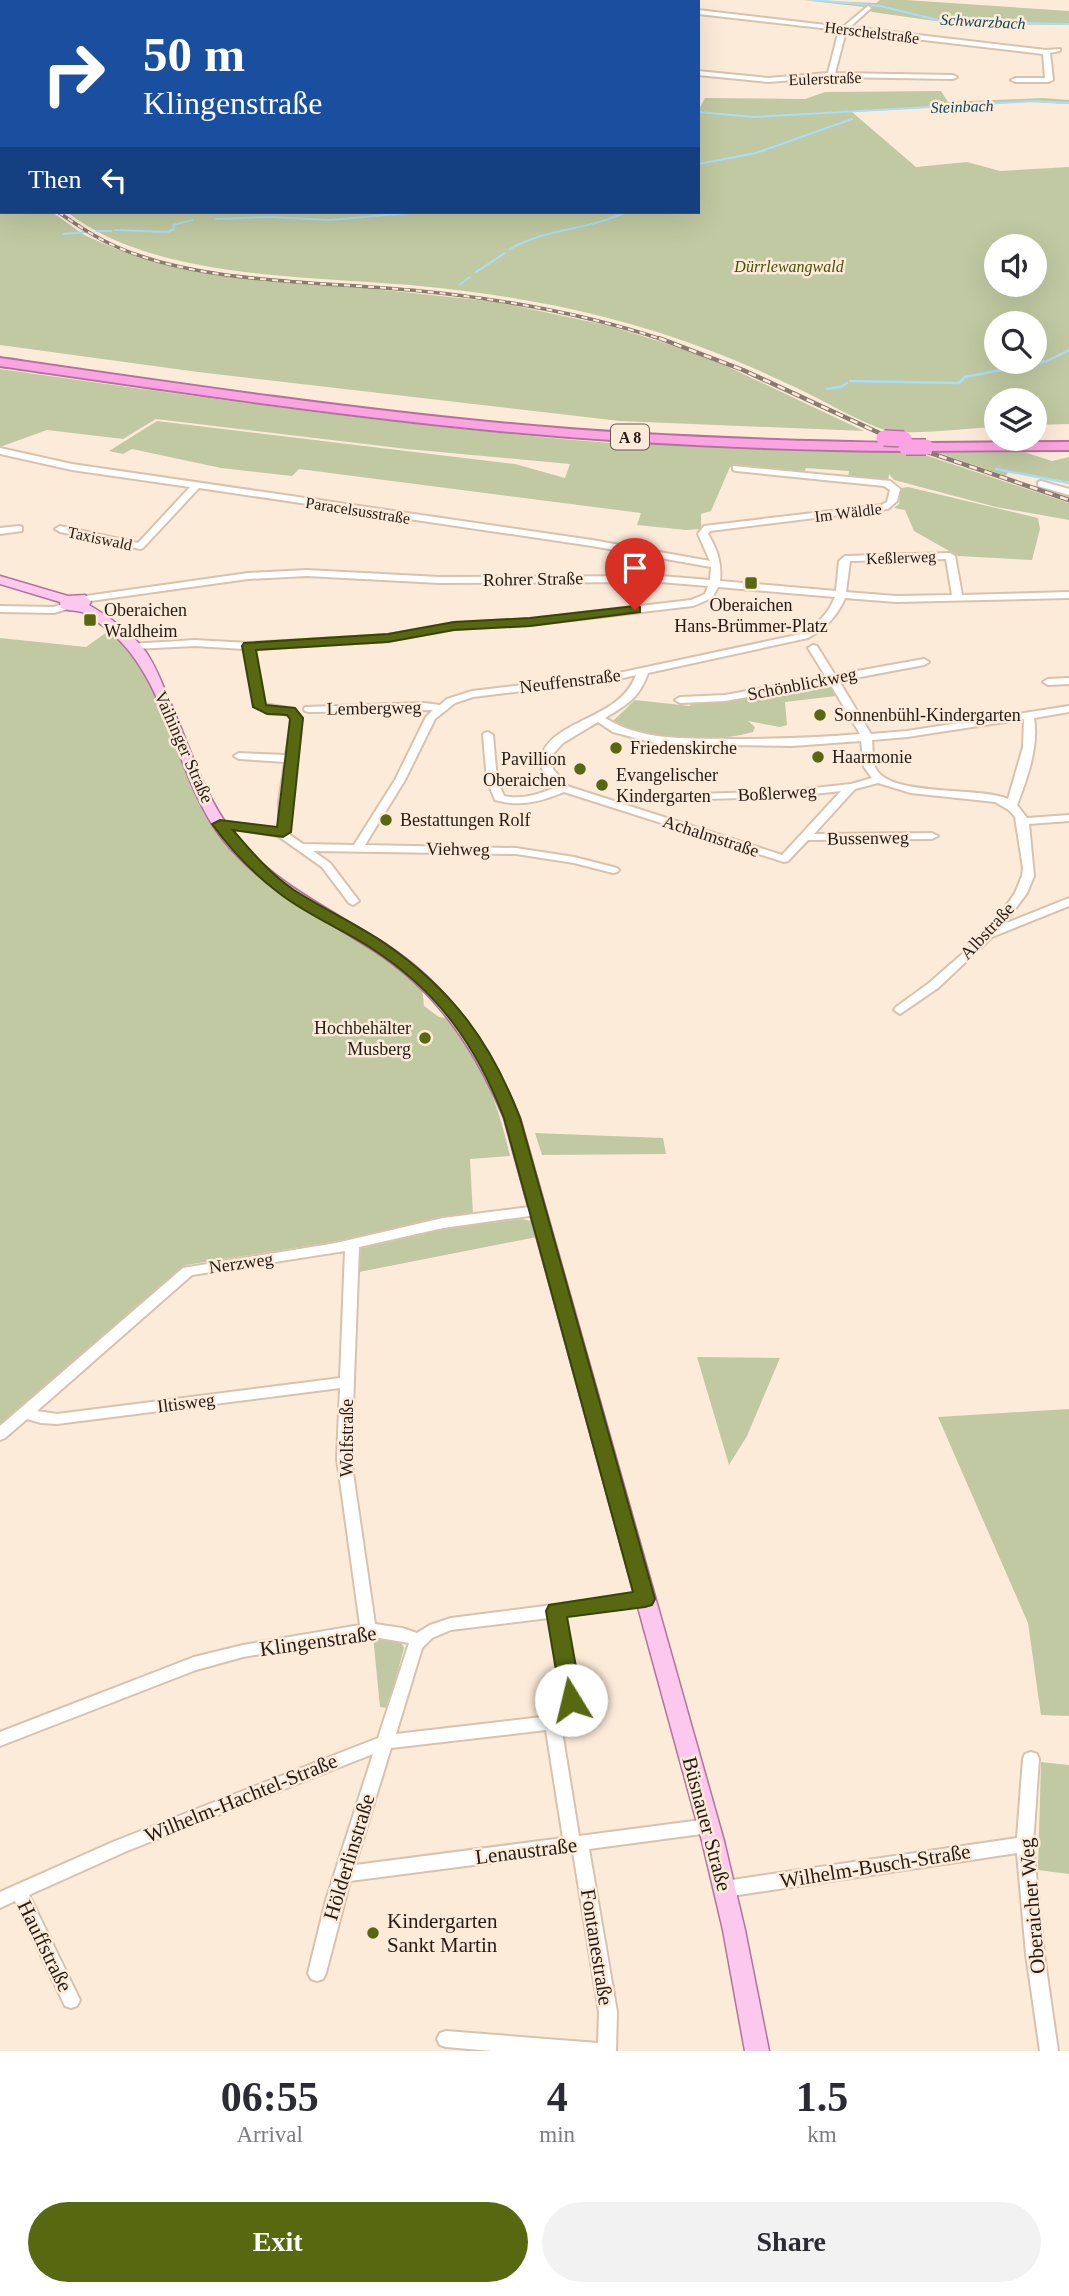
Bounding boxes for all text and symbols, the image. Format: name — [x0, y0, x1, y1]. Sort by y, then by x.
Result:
water label: Schwarzbach — [940, 11, 1026, 32]
street label: Herschelstraße — [824, 18, 920, 47]
text: 50 m — [143, 27, 245, 82]
icon: right — [28, 28, 119, 119]
street label: Eulerstraße — [788, 69, 862, 88]
text: Klingenstraße — [143, 85, 323, 121]
water label: Steinbach — [930, 97, 994, 116]
icon: left — [95, 161, 133, 199]
text: Then — [28, 165, 81, 194]
map controls — [984, 234, 1047, 451]
button: sound — [984, 234, 1047, 297]
park label: Dürrlewangwald — [733, 258, 845, 276]
button: search — [984, 311, 1047, 374]
button: layers — [984, 388, 1047, 451]
road number: A 8 — [611, 424, 649, 450]
street label: Paracelsusstraße — [304, 494, 411, 527]
street label: Im Wäldle — [813, 500, 883, 525]
street label: Taxiswald — [66, 523, 134, 554]
pin — [605, 538, 665, 610]
street label: Keßlerweg — [866, 548, 936, 568]
icon: arrive — [616, 549, 654, 587]
street label: Rohrer Straße — [483, 568, 583, 590]
marker: Oberaichen Hans-Brümmer-Platz — [743, 575, 759, 591]
place label: Oberaichen Hans-Brümmer-Platz — [674, 595, 828, 636]
place label: Oberaichen Waldheim — [104, 600, 187, 641]
marker: Oberaichen Waldheim — [82, 612, 98, 628]
street label: Schönblickweg — [746, 664, 858, 704]
street label: Neuffenstraße — [518, 665, 622, 697]
street label: Vaihinger Straße — [150, 688, 218, 806]
street label: Lembergweg — [327, 697, 421, 719]
place label: Sonnenbühl-Kindergarten — [834, 705, 1021, 725]
marker: Sonnenbühl-Kindergarten — [812, 707, 828, 723]
place label: Friedenskirche — [630, 738, 737, 758]
marker: Friedenskirche — [608, 740, 624, 756]
place label: Haarmonie — [832, 747, 912, 767]
place label: Pavillion Oberaichen — [483, 749, 566, 790]
marker: Haarmonie — [810, 749, 826, 765]
marker: Pavillion Oberaichen — [572, 761, 588, 777]
place label: Evangelischer Kindergarten — [616, 765, 718, 806]
marker: Evangelischer Kindergarten — [594, 777, 610, 793]
street label: Boßlerweg — [737, 781, 817, 805]
place label: Bestattungen Rolf — [400, 810, 530, 830]
street label: Achalmstraße — [660, 811, 762, 861]
marker: Bestattungen Rolf — [378, 812, 394, 828]
street label: Bussenweg — [827, 827, 909, 849]
street label: Viehweg — [426, 838, 490, 860]
street label: Albstraße — [956, 899, 1018, 963]
place label: Hochbehälter Musberg — [314, 1018, 411, 1059]
marker: Hochbehälter Musberg — [417, 1030, 433, 1046]
street label: Nerzweg — [207, 1249, 275, 1277]
street label: Iltisweg — [156, 1390, 216, 1416]
street label: Wolfstraße — [337, 1399, 357, 1477]
street label: Klingenstraße — [258, 1621, 378, 1661]
position arrow — [534, 1663, 608, 1737]
street label: Wilhelm-Hachtel-Straße — [141, 1748, 341, 1848]
street label: Büsnauer Straße — [678, 1754, 736, 1894]
street label: Hölderlinstraße — [318, 1791, 380, 1923]
street label: Lenaustraße — [474, 1833, 578, 1869]
street label: Oberaicher Weg — [1014, 1837, 1050, 1975]
street label: Wilhelm-Busch-Straße — [778, 1839, 972, 1893]
street label: Fontanestraße — [576, 1887, 618, 2007]
street label: Hauffstraße — [13, 1896, 77, 1996]
place label: Kindergarten Sankt Martin — [387, 1909, 498, 1957]
marker: Kindergarten Sankt Martin — [365, 1925, 381, 1941]
text: 06:55 — [221, 2074, 319, 2120]
text: 4 — [547, 2074, 568, 2120]
text: 1.5 — [796, 2074, 848, 2120]
text: Arrival — [236, 2122, 303, 2147]
text: min — [539, 2122, 575, 2147]
text: km — [807, 2122, 837, 2147]
button: Exit — [28, 2202, 528, 2282]
button: Share — [542, 2202, 1041, 2282]

